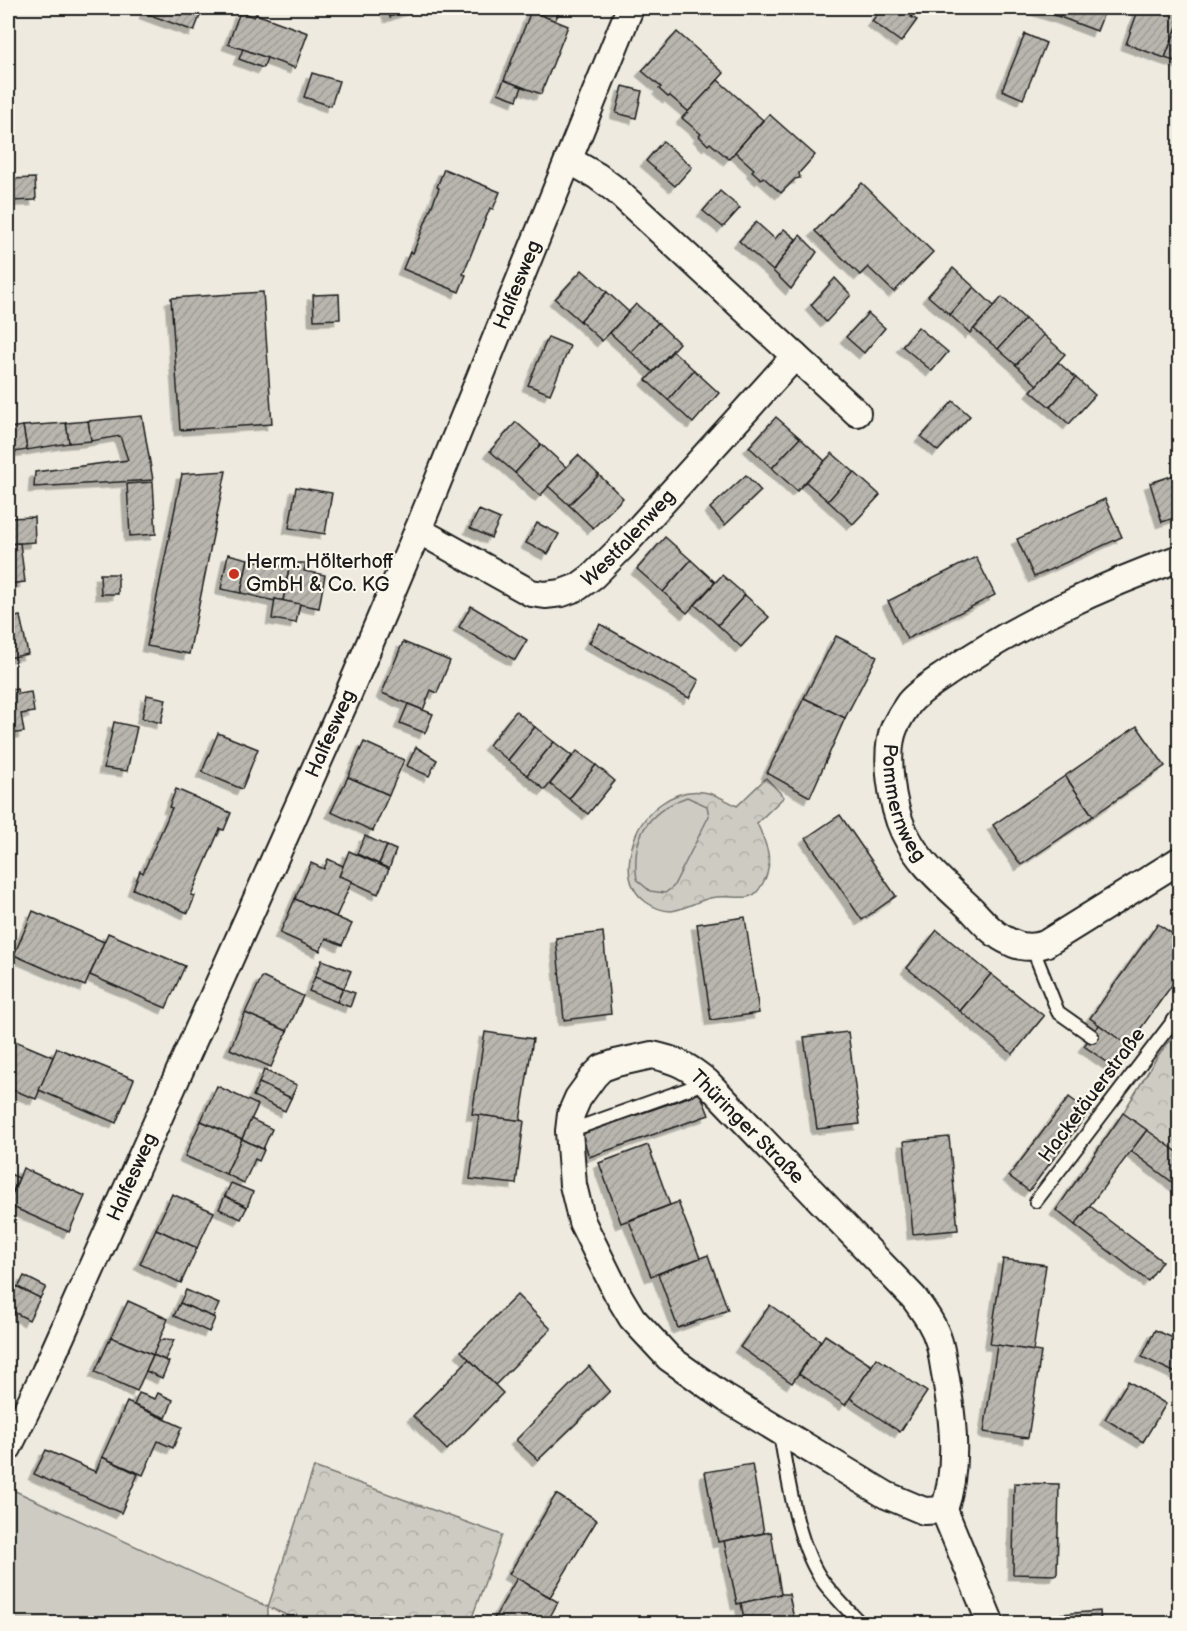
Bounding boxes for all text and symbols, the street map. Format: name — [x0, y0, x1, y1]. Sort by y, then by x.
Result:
street label: Halfesweg — [489, 237, 546, 333]
street label: Westfalenweg — [577, 484, 680, 592]
place label: Herm. Hölterhoff GmbH & Co. KG — [246, 550, 394, 597]
marker: Herm. Hölterhoff GmbH & Co. KG — [227, 567, 241, 581]
street label: Halfesweg — [300, 686, 361, 781]
street label: Pommernweg — [877, 743, 931, 867]
street label: Hacketäuerstraße — [1034, 1023, 1150, 1167]
street label: Thüringer Straße — [685, 1065, 809, 1189]
street label: Halfesweg — [102, 1129, 162, 1225]

